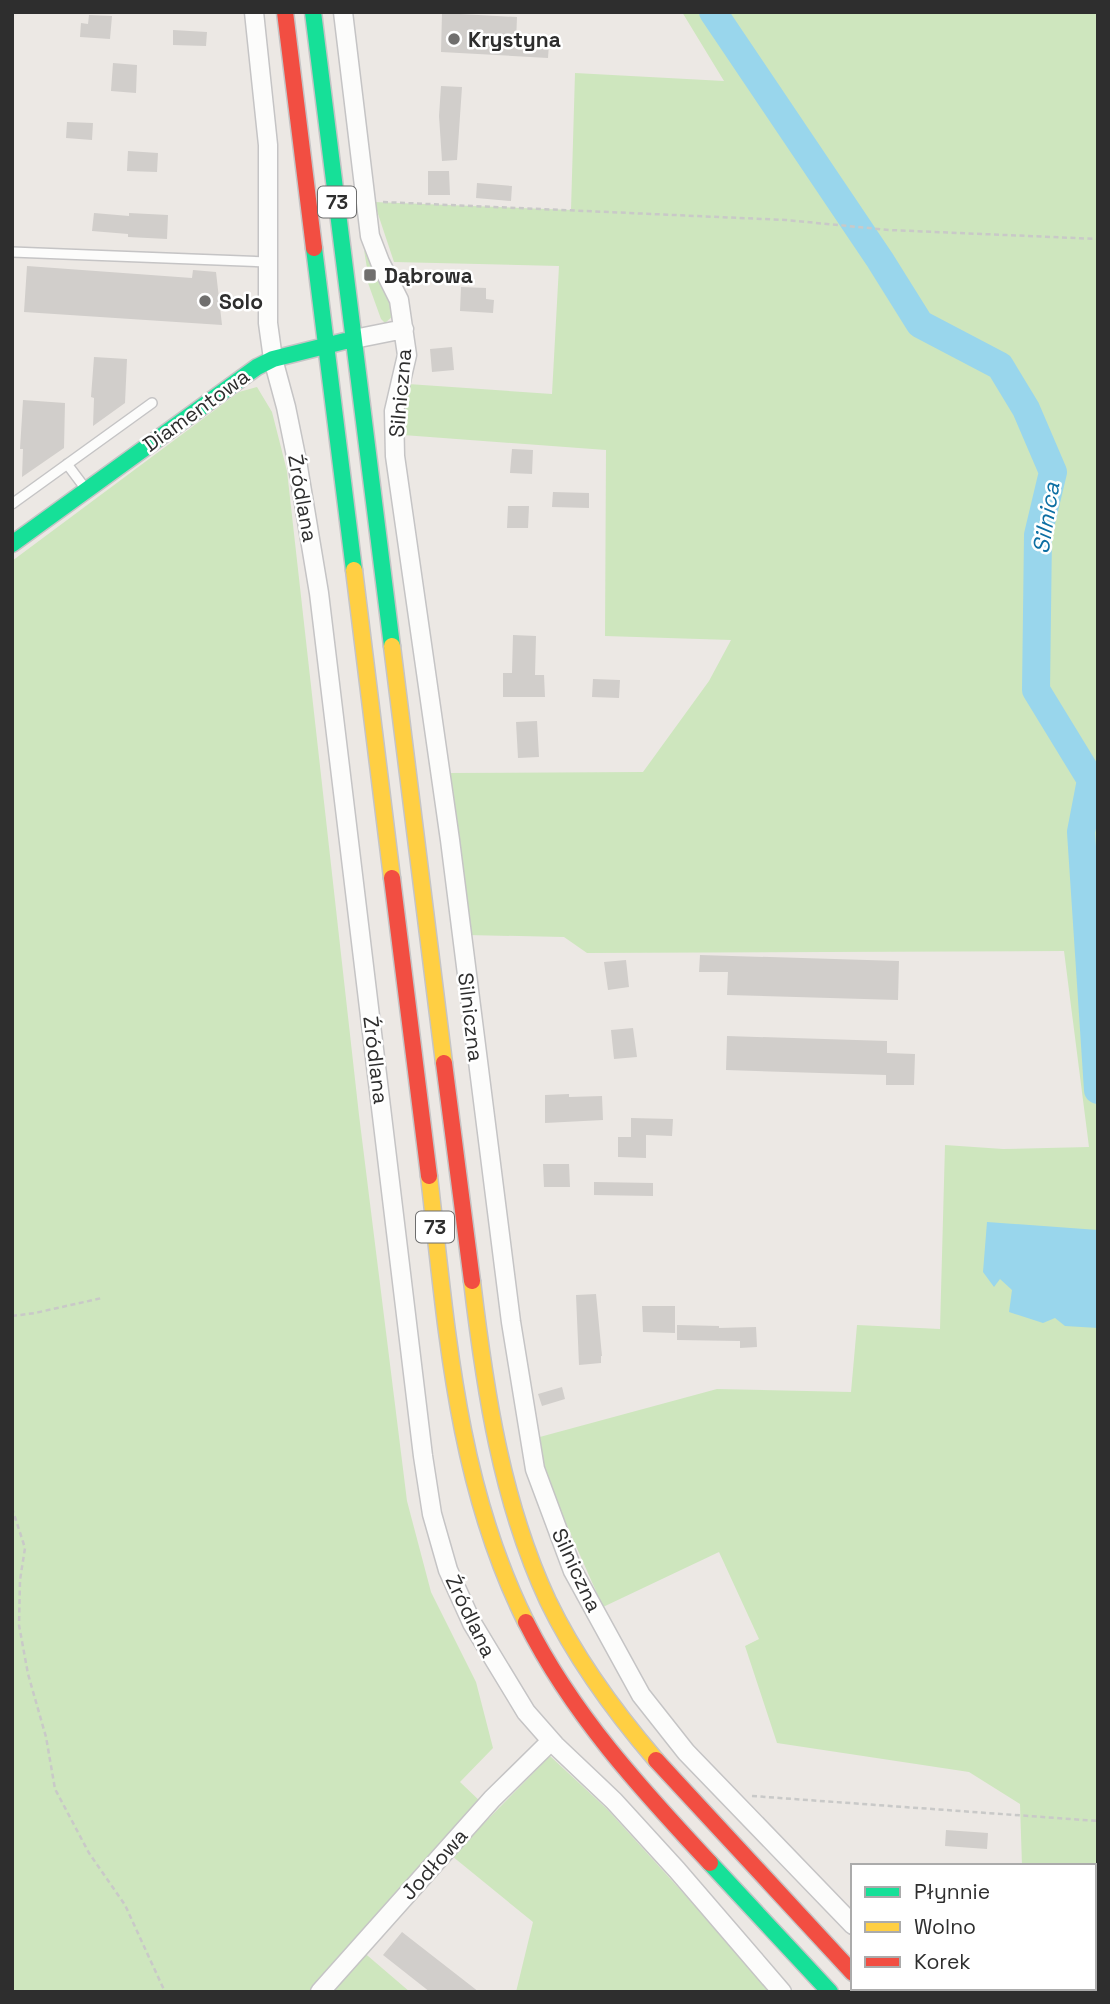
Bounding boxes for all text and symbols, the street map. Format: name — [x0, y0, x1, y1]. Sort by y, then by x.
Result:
place label: Krystyna — [468, 26, 561, 53]
marker: Krystyna — [446, 31, 462, 47]
road number: 73 — [318, 186, 356, 218]
place label: Dąbrowa — [384, 262, 473, 289]
marker: Dąbrowa — [362, 267, 378, 283]
place label: Solo — [219, 288, 263, 315]
marker: Solo — [197, 293, 213, 309]
street label: Silniczna — [383, 347, 417, 439]
street label: Diamentowa — [138, 362, 254, 458]
street label: Źródlana — [282, 452, 324, 544]
water label: Silnica — [1026, 479, 1067, 556]
street label: Silniczna — [452, 971, 490, 1063]
street label: Źródlana — [357, 1015, 395, 1105]
road number: 73 — [416, 1212, 454, 1242]
street label: Silniczna — [546, 1524, 608, 1616]
street label: Źródlana — [440, 1570, 502, 1662]
street label: Jodłowa — [395, 1822, 473, 1906]
legend — [851, 1864, 1096, 1990]
text: Płynnie — [914, 1878, 990, 1905]
text: Wolno — [914, 1913, 976, 1940]
text: Korek — [914, 1948, 971, 1975]

